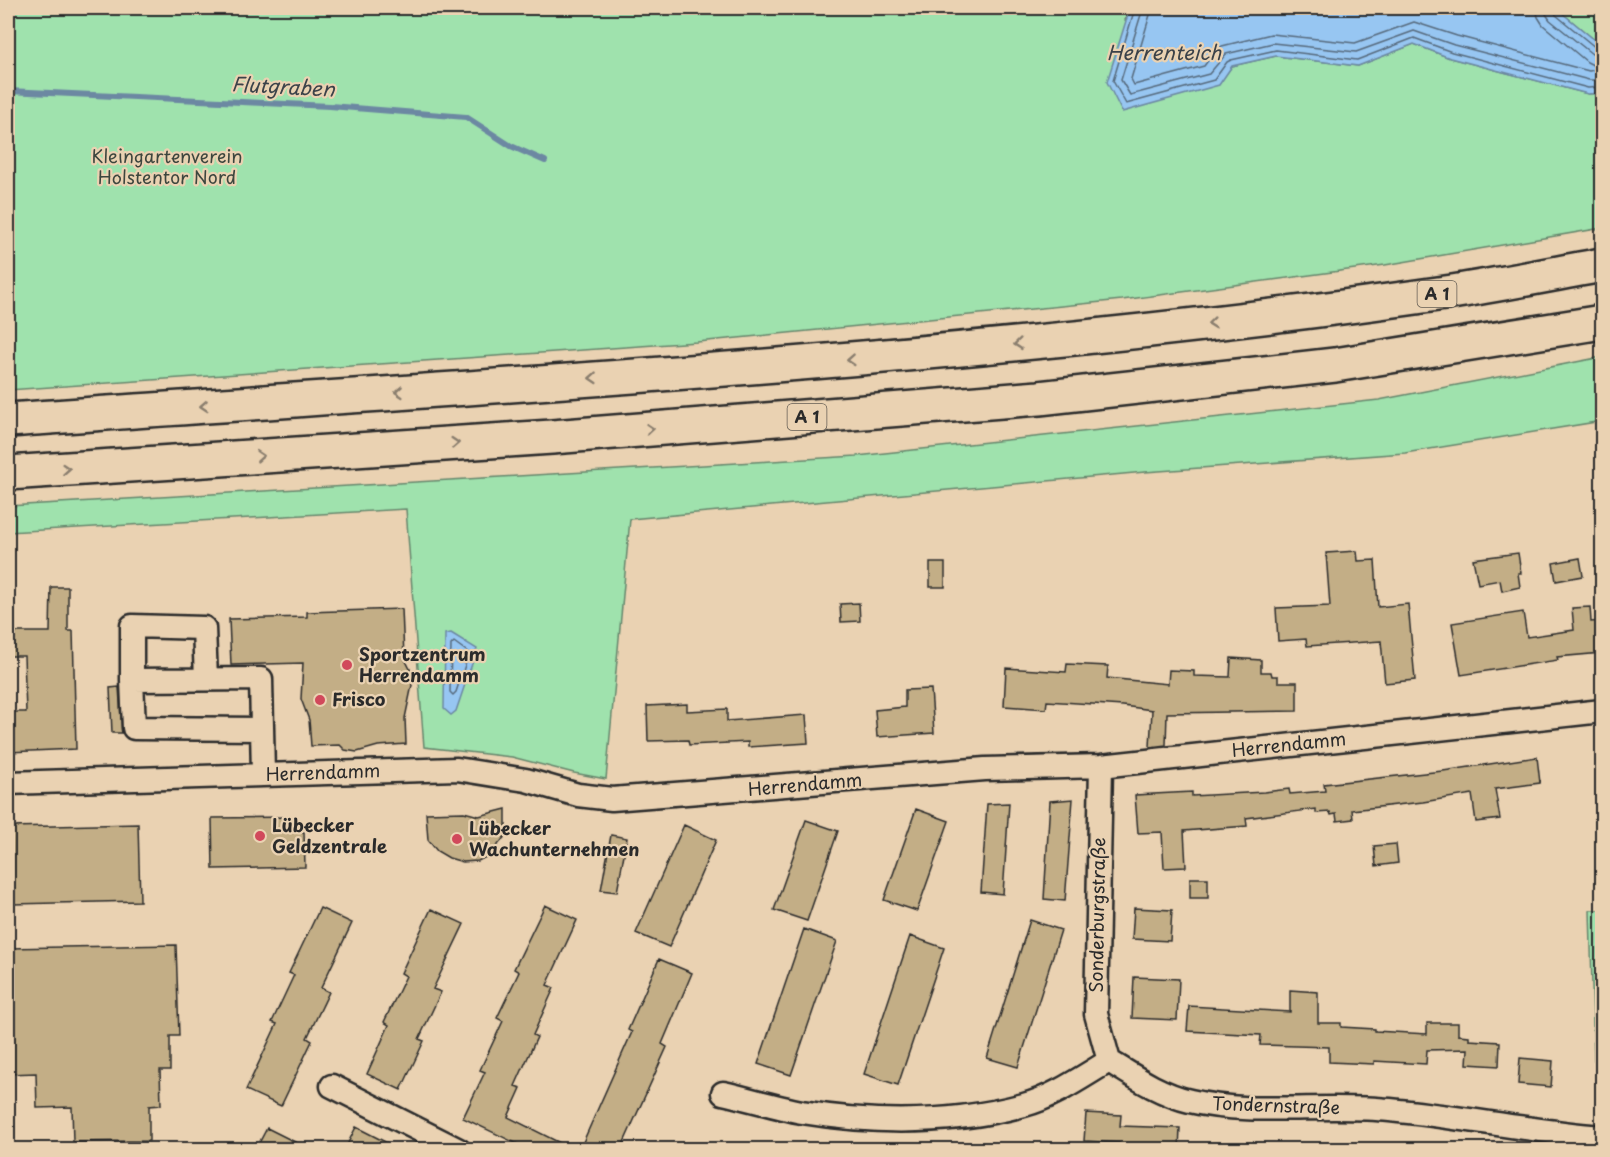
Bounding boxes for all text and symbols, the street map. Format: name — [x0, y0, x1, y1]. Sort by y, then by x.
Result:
water label: Herrenteich — [1107, 37, 1222, 67]
water label: Flutgraben — [231, 68, 337, 104]
park label: Kleingartenverein Holstentor Nord — [91, 142, 243, 190]
road number: A 1 — [1418, 281, 1456, 307]
one-way arrow — [1208, 316, 1217, 328]
one-way arrow — [1014, 337, 1023, 349]
one-way arrow — [846, 353, 855, 366]
one-way arrow — [589, 371, 598, 384]
one-way arrow — [394, 385, 403, 398]
one-way arrow — [200, 399, 209, 412]
road number: A 1 — [788, 404, 826, 430]
one-way arrow — [645, 423, 654, 436]
one-way arrow — [451, 437, 460, 450]
one-way arrow — [256, 450, 265, 463]
one-way arrow — [61, 463, 70, 476]
place label: Sportzentrum Herrendamm — [359, 640, 486, 688]
marker: Sportzentrum Herrendamm — [340, 658, 354, 672]
place label: Frisco — [332, 685, 386, 712]
marker: Frisco — [313, 693, 327, 707]
street label: Herrendamm — [1230, 724, 1347, 763]
street label: Herrendamm — [265, 756, 381, 787]
street label: Herrendamm — [747, 765, 863, 802]
place label: Lübecker Geldzentrale — [272, 811, 387, 859]
place label: Lübecker Wachunternehmen — [469, 814, 639, 862]
marker: Lübecker Geldzentrale — [253, 829, 267, 843]
marker: Lübecker Wachunternehmen — [450, 832, 464, 846]
street label: Sonderburgstraße — [1082, 837, 1111, 993]
street label: Tondernstraße — [1212, 1089, 1340, 1120]

